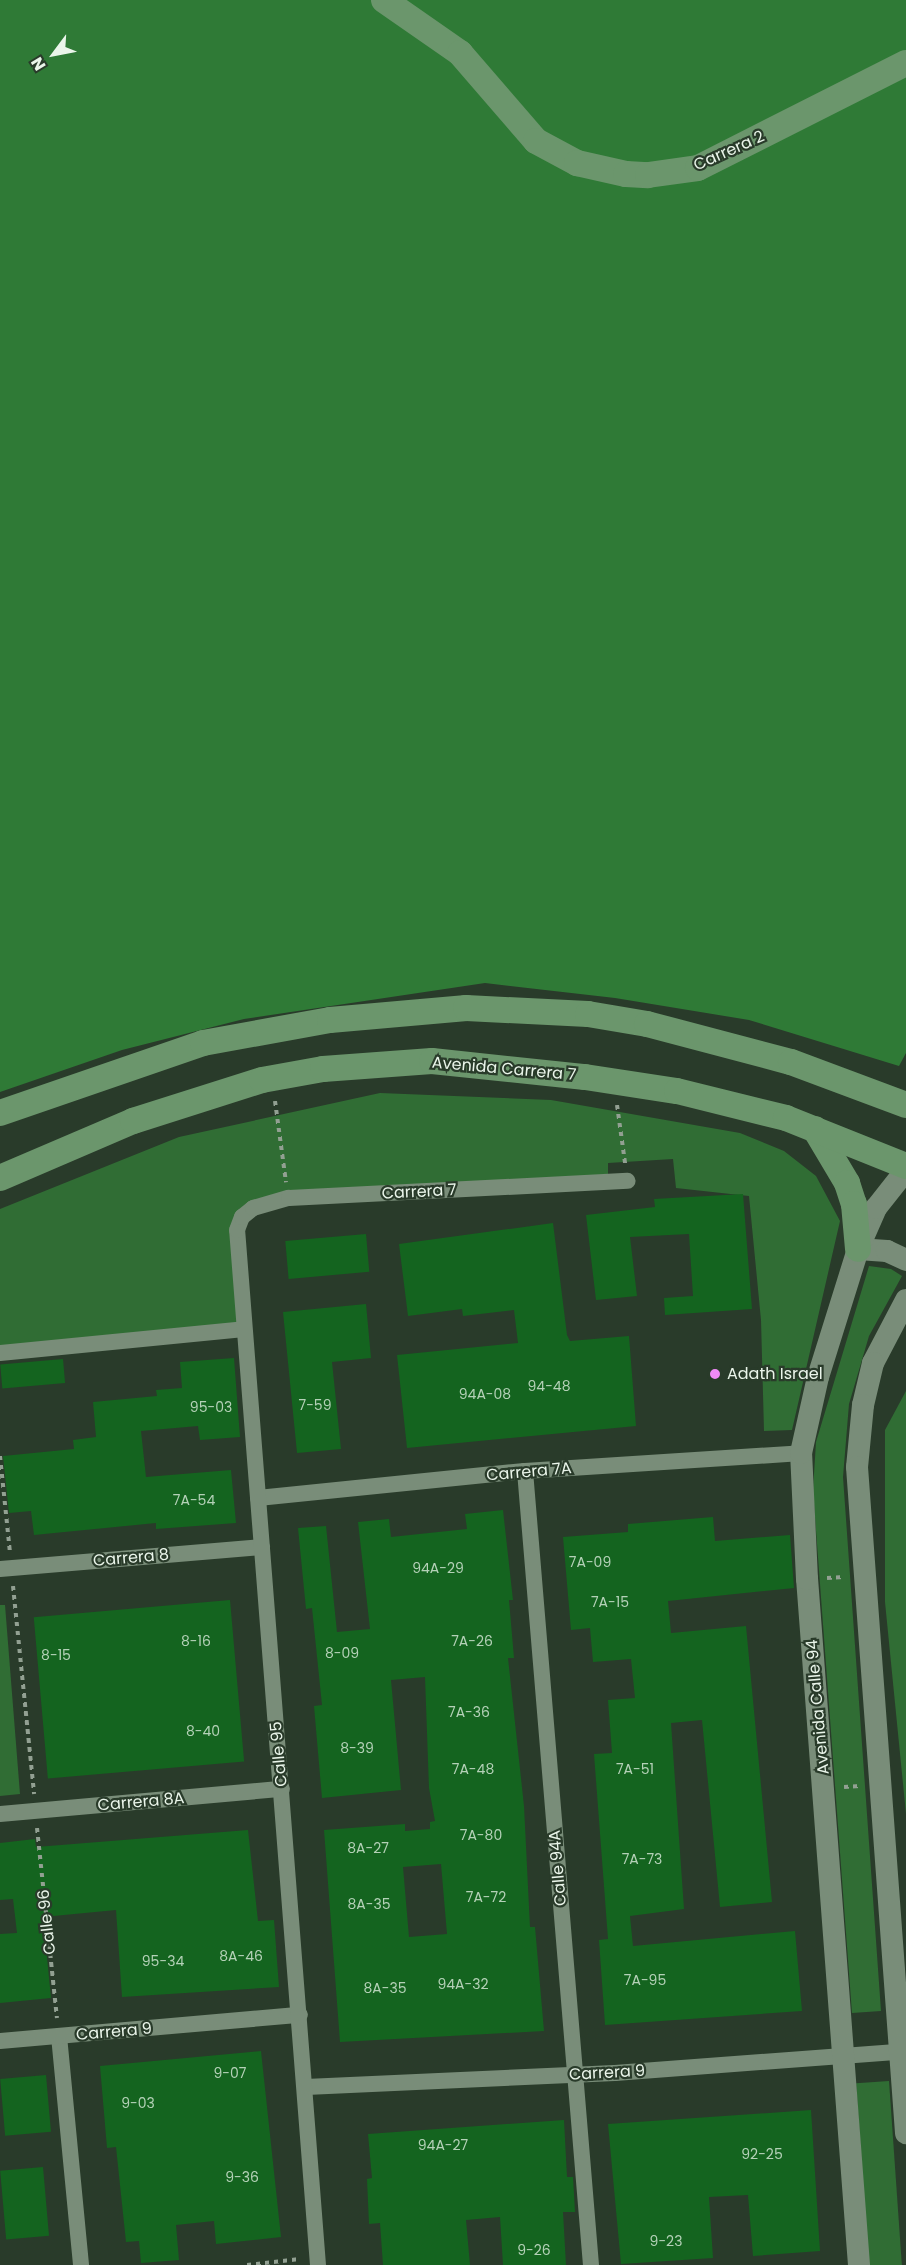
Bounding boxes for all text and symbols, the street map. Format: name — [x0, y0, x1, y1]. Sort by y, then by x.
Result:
north arrow — [24, 24, 84, 84]
text: N — [25, 53, 51, 75]
street label: Carrera 2 — [691, 127, 767, 175]
street label: Avenida Carrera 7 — [431, 1053, 577, 1085]
street label: Carrera 7 — [381, 1180, 457, 1204]
place label: Adath Israel — [727, 1364, 823, 1384]
marker: Adath Israel — [708, 1367, 722, 1381]
house number: 94-48 — [528, 1378, 570, 1394]
house number: 94A-08 — [459, 1386, 511, 1402]
house number: 7-59 — [299, 1397, 331, 1413]
house number: 95-03 — [190, 1399, 232, 1415]
street label: Carrera 7A — [486, 1459, 572, 1485]
house number: 7A-54 — [173, 1492, 215, 1508]
street label: Carrera 8 — [92, 1545, 170, 1571]
house number: 7A-09 — [569, 1554, 611, 1570]
house number: 94A-29 — [412, 1560, 464, 1576]
house number: 7A-15 — [591, 1594, 629, 1610]
house number: 8-16 — [181, 1633, 211, 1649]
house number: 7A-26 — [451, 1633, 493, 1649]
street label: Avenida Calle 94 — [803, 1639, 833, 1775]
house number: 8-09 — [325, 1645, 359, 1661]
house number: 8-15 — [41, 1647, 71, 1663]
house number: 7A-36 — [448, 1704, 490, 1720]
street label: Calle 95 — [267, 1721, 291, 1787]
house number: 8-40 — [186, 1723, 220, 1739]
house number: 8-39 — [340, 1740, 374, 1756]
house number: 7A-48 — [452, 1761, 494, 1777]
house number: 7A-51 — [616, 1761, 654, 1777]
street label: Carrera 8A — [97, 1789, 185, 1815]
house number: 7A-80 — [460, 1827, 502, 1843]
street label: Calle 94A — [545, 1829, 571, 1907]
house number: 8A-27 — [347, 1840, 389, 1856]
house number: 7A-73 — [622, 1851, 662, 1867]
street label: Calle 96 — [34, 1888, 60, 1956]
house number: 7A-72 — [466, 1889, 506, 1905]
house number: 8A-35 — [347, 1896, 391, 1912]
house number: 8A-46 — [219, 1948, 263, 1964]
house number: 95-34 — [142, 1953, 184, 1969]
house number: 7A-95 — [624, 1972, 666, 1988]
house number: 94A-32 — [437, 1976, 489, 1992]
house number: 8A-35 — [363, 1980, 407, 1996]
street label: Carrera 9 — [75, 2019, 153, 2045]
street label: Carrera 9 — [568, 2061, 646, 2085]
house number: 9-07 — [214, 2065, 246, 2081]
house number: 9-03 — [121, 2095, 155, 2111]
house number: 94A-27 — [418, 2137, 468, 2153]
house number: 92-25 — [741, 2146, 783, 2162]
house number: 9-36 — [225, 2169, 259, 2185]
house number: 9-23 — [650, 2233, 682, 2249]
house number: 9-26 — [517, 2242, 551, 2258]

